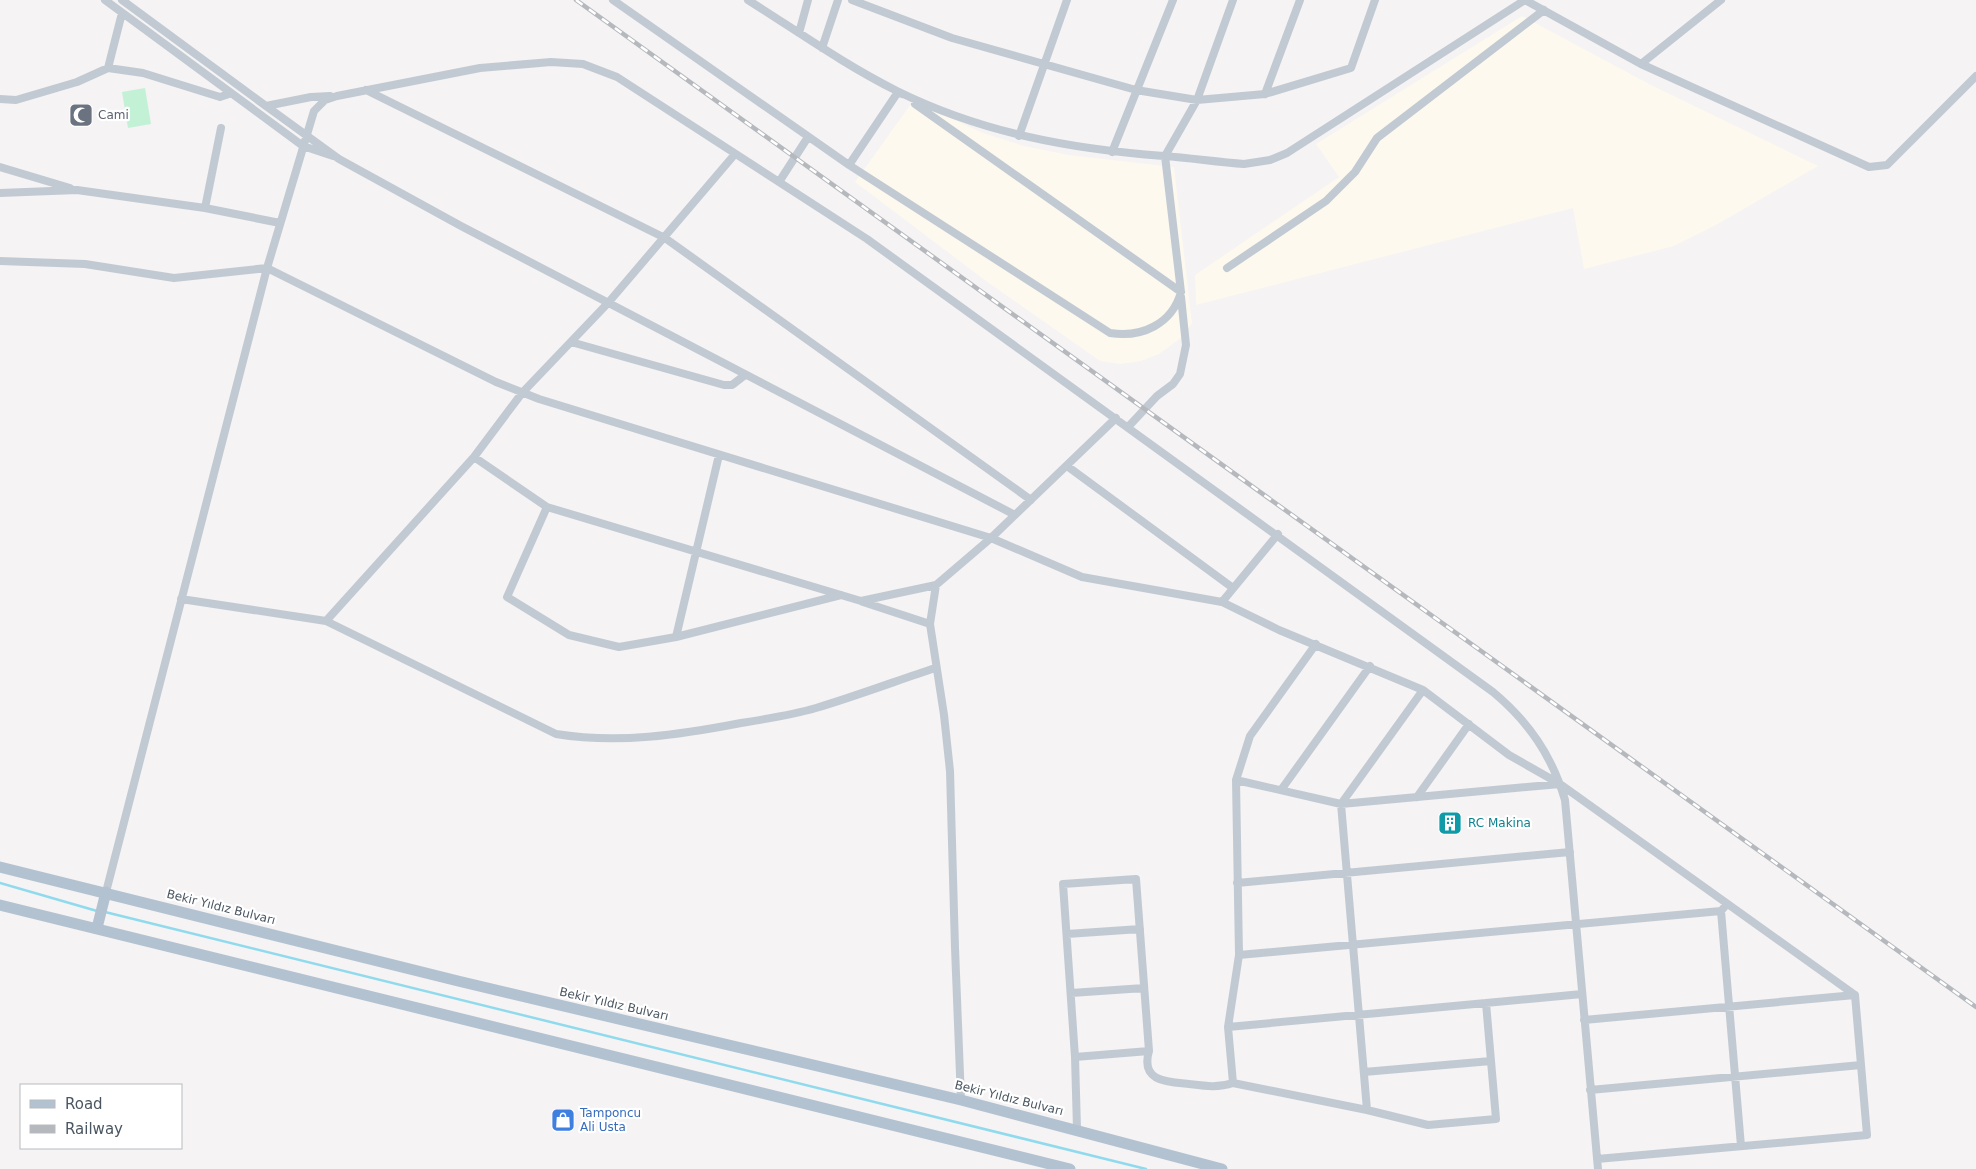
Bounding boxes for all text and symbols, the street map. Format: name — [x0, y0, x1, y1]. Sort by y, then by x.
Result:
mosque icon: Cami — [68, 102, 94, 128]
place label: Cami — [98, 108, 129, 122]
building icon: RC Makina — [1437, 810, 1463, 836]
place label: RC Makina — [1468, 816, 1531, 830]
street label: Bekir Yıldız Bulvarı — [165, 887, 277, 927]
street label: Bekir Yıldız Bulvarı — [558, 985, 670, 1023]
street label: Bekir Yıldız Bulvarı — [953, 1078, 1065, 1118]
legend — [20, 1084, 182, 1149]
text: Road — [65, 1095, 103, 1113]
place label: Tamponcu Ali Usta — [579, 1106, 641, 1134]
shop icon: Tamponcu Ali Usta — [550, 1107, 576, 1133]
text: Railway — [65, 1120, 123, 1138]

